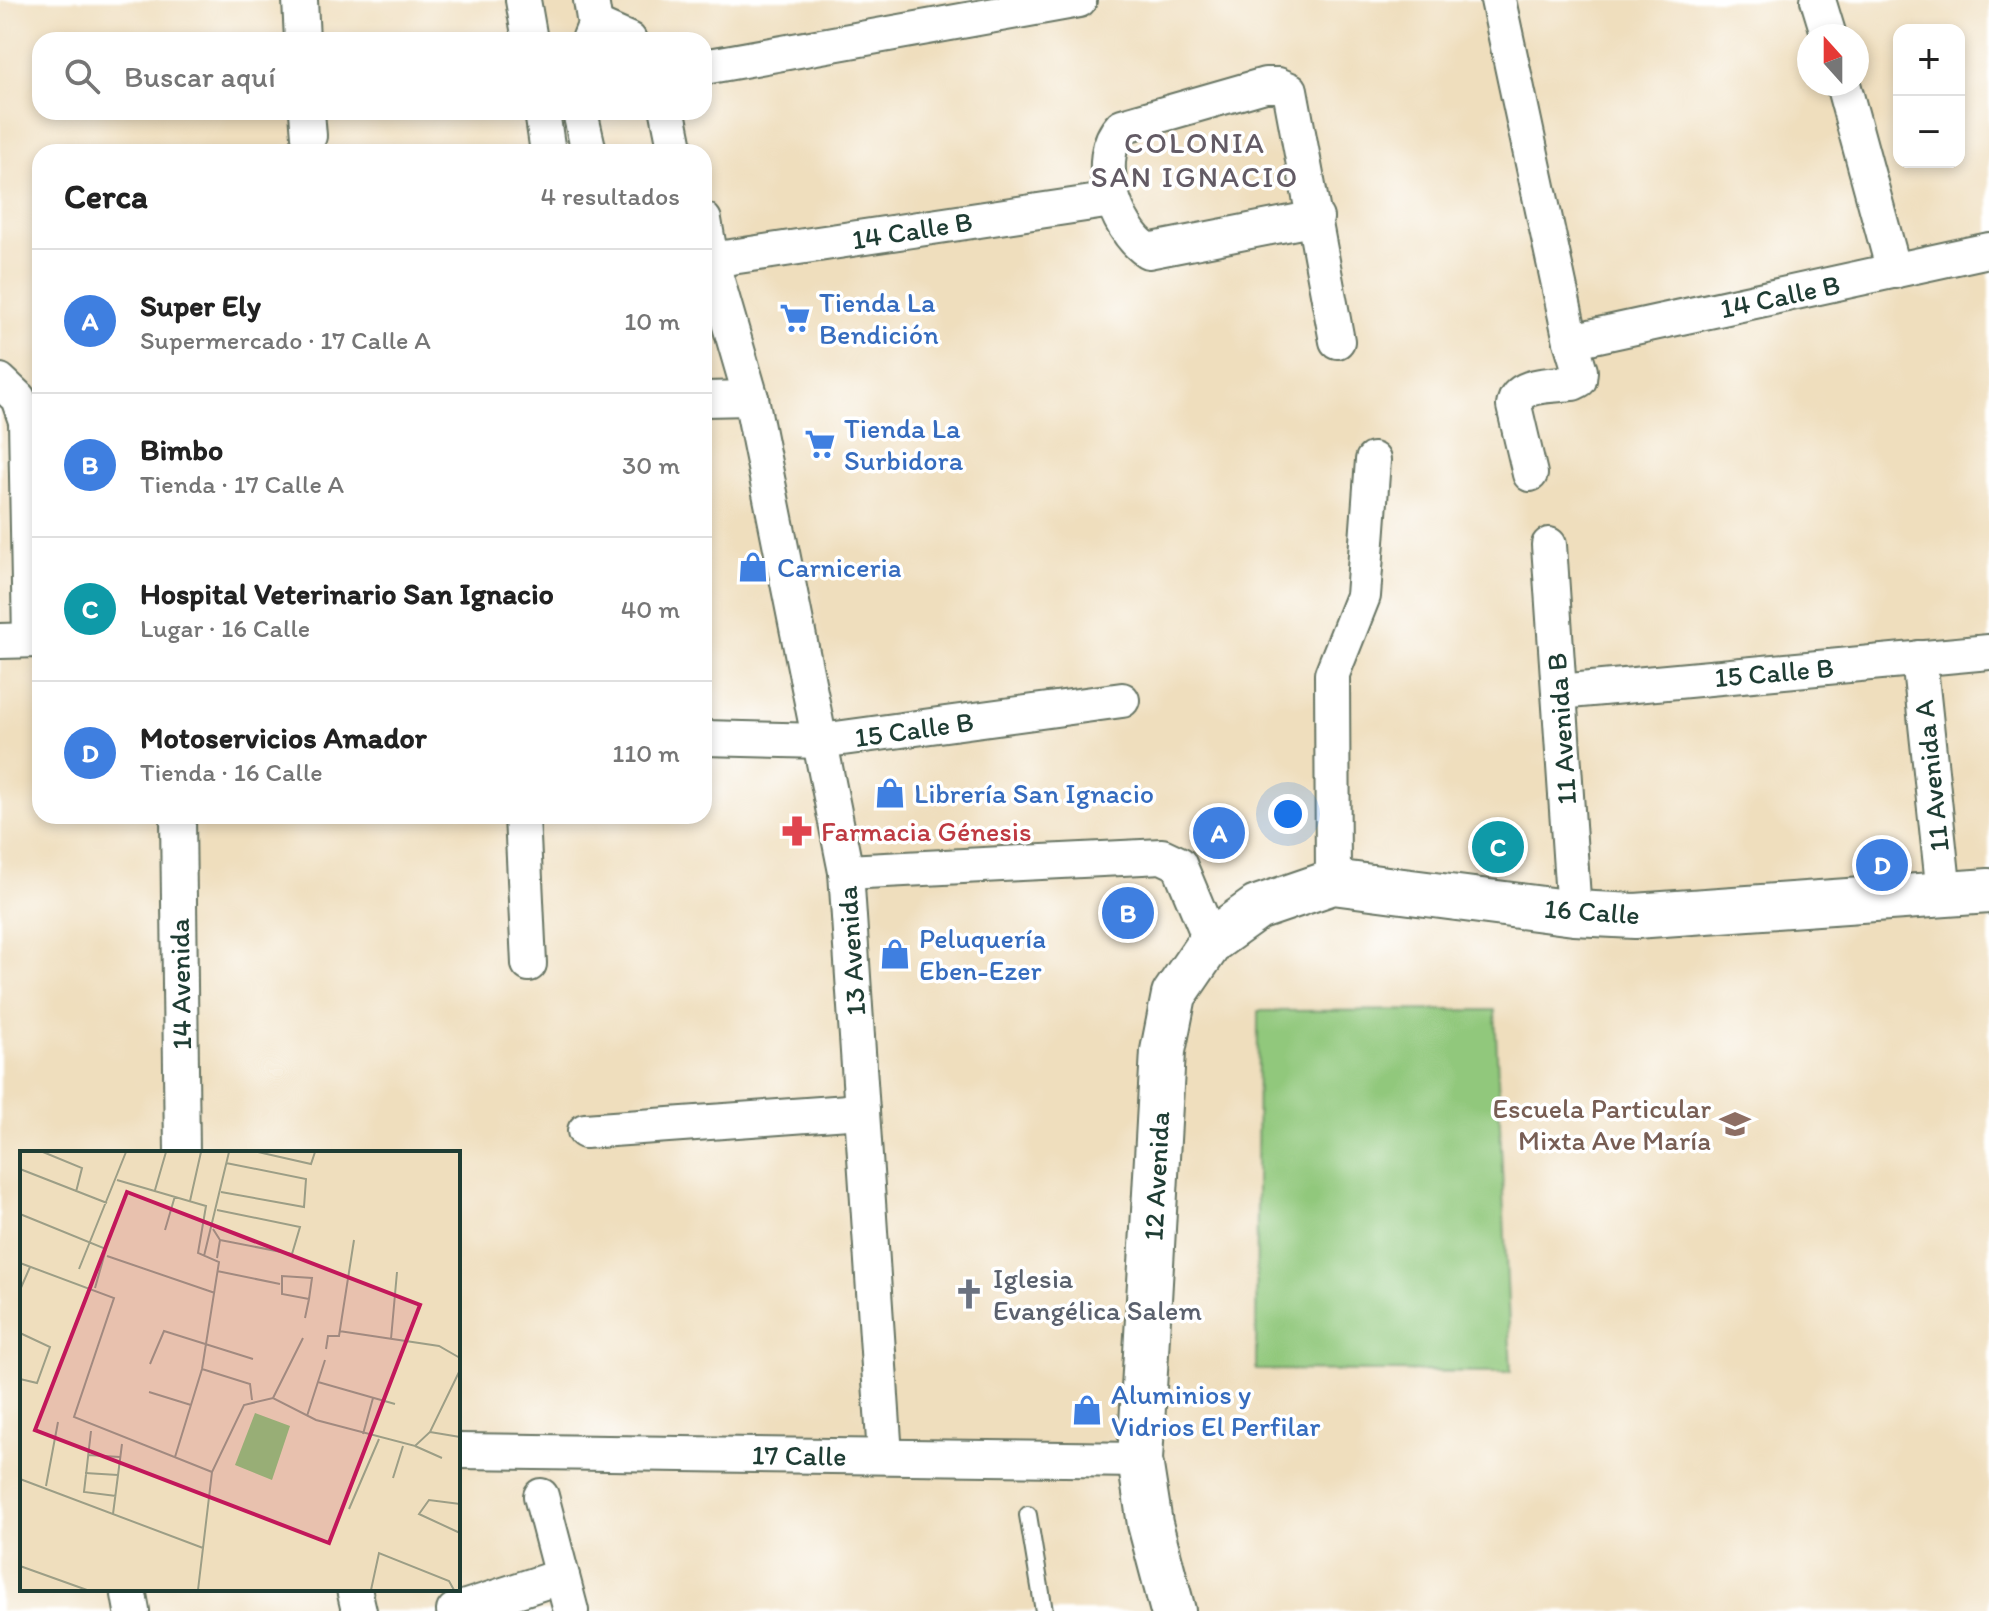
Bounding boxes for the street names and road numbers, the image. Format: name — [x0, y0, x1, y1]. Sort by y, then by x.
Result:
street label: 14 Calle B — [849, 204, 975, 256]
street label: 14 Calle B — [1717, 267, 1843, 325]
street label: 15 Calle B — [1713, 650, 1835, 694]
street label: 11 Avenida B — [1539, 652, 1583, 806]
street label: 11 Avenida A — [1906, 698, 1956, 853]
street label: 15 Calle B — [852, 704, 976, 754]
street label: 13 Avenida — [829, 884, 873, 1017]
street label: 16 Calle — [1543, 891, 1641, 931]
street label: 14 Avenida — [162, 917, 198, 1050]
street label: 12 Avenida — [1136, 1110, 1176, 1242]
street label: 17 Calle — [751, 1437, 847, 1473]

